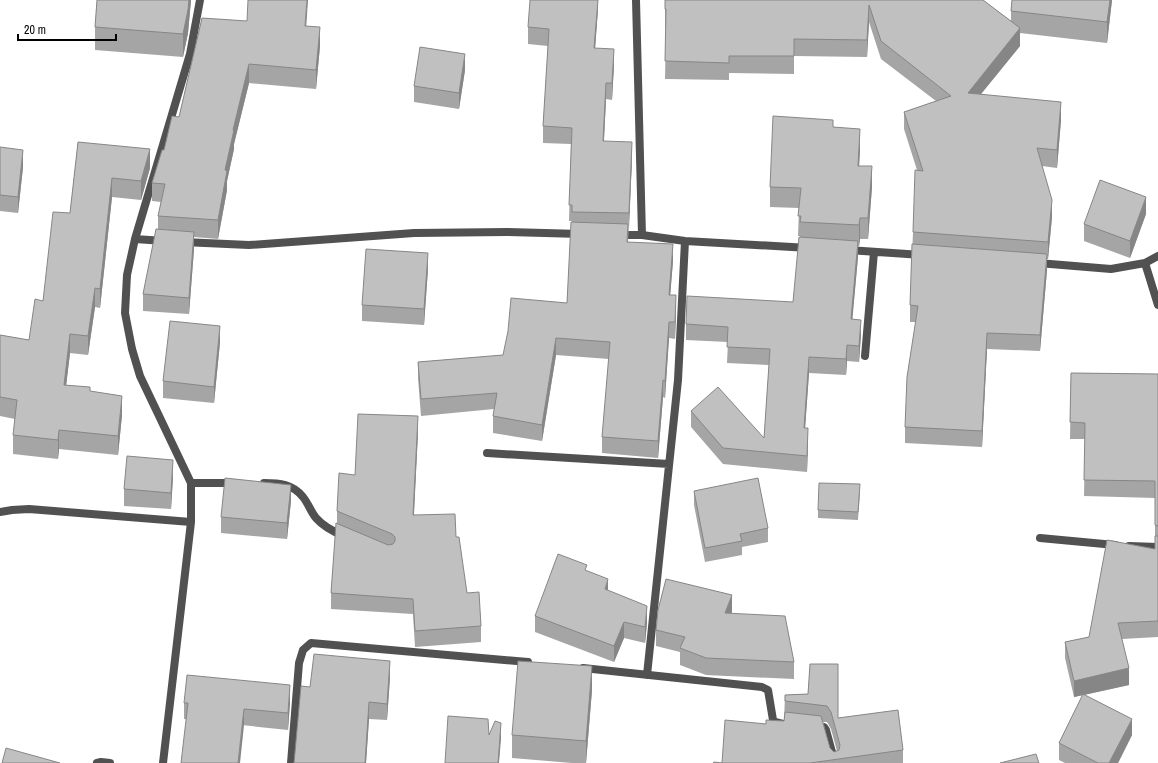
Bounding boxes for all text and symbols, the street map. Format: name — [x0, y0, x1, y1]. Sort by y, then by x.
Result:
scale bar — [18, 16, 116, 42]
text: 20 m — [24, 22, 46, 38]

